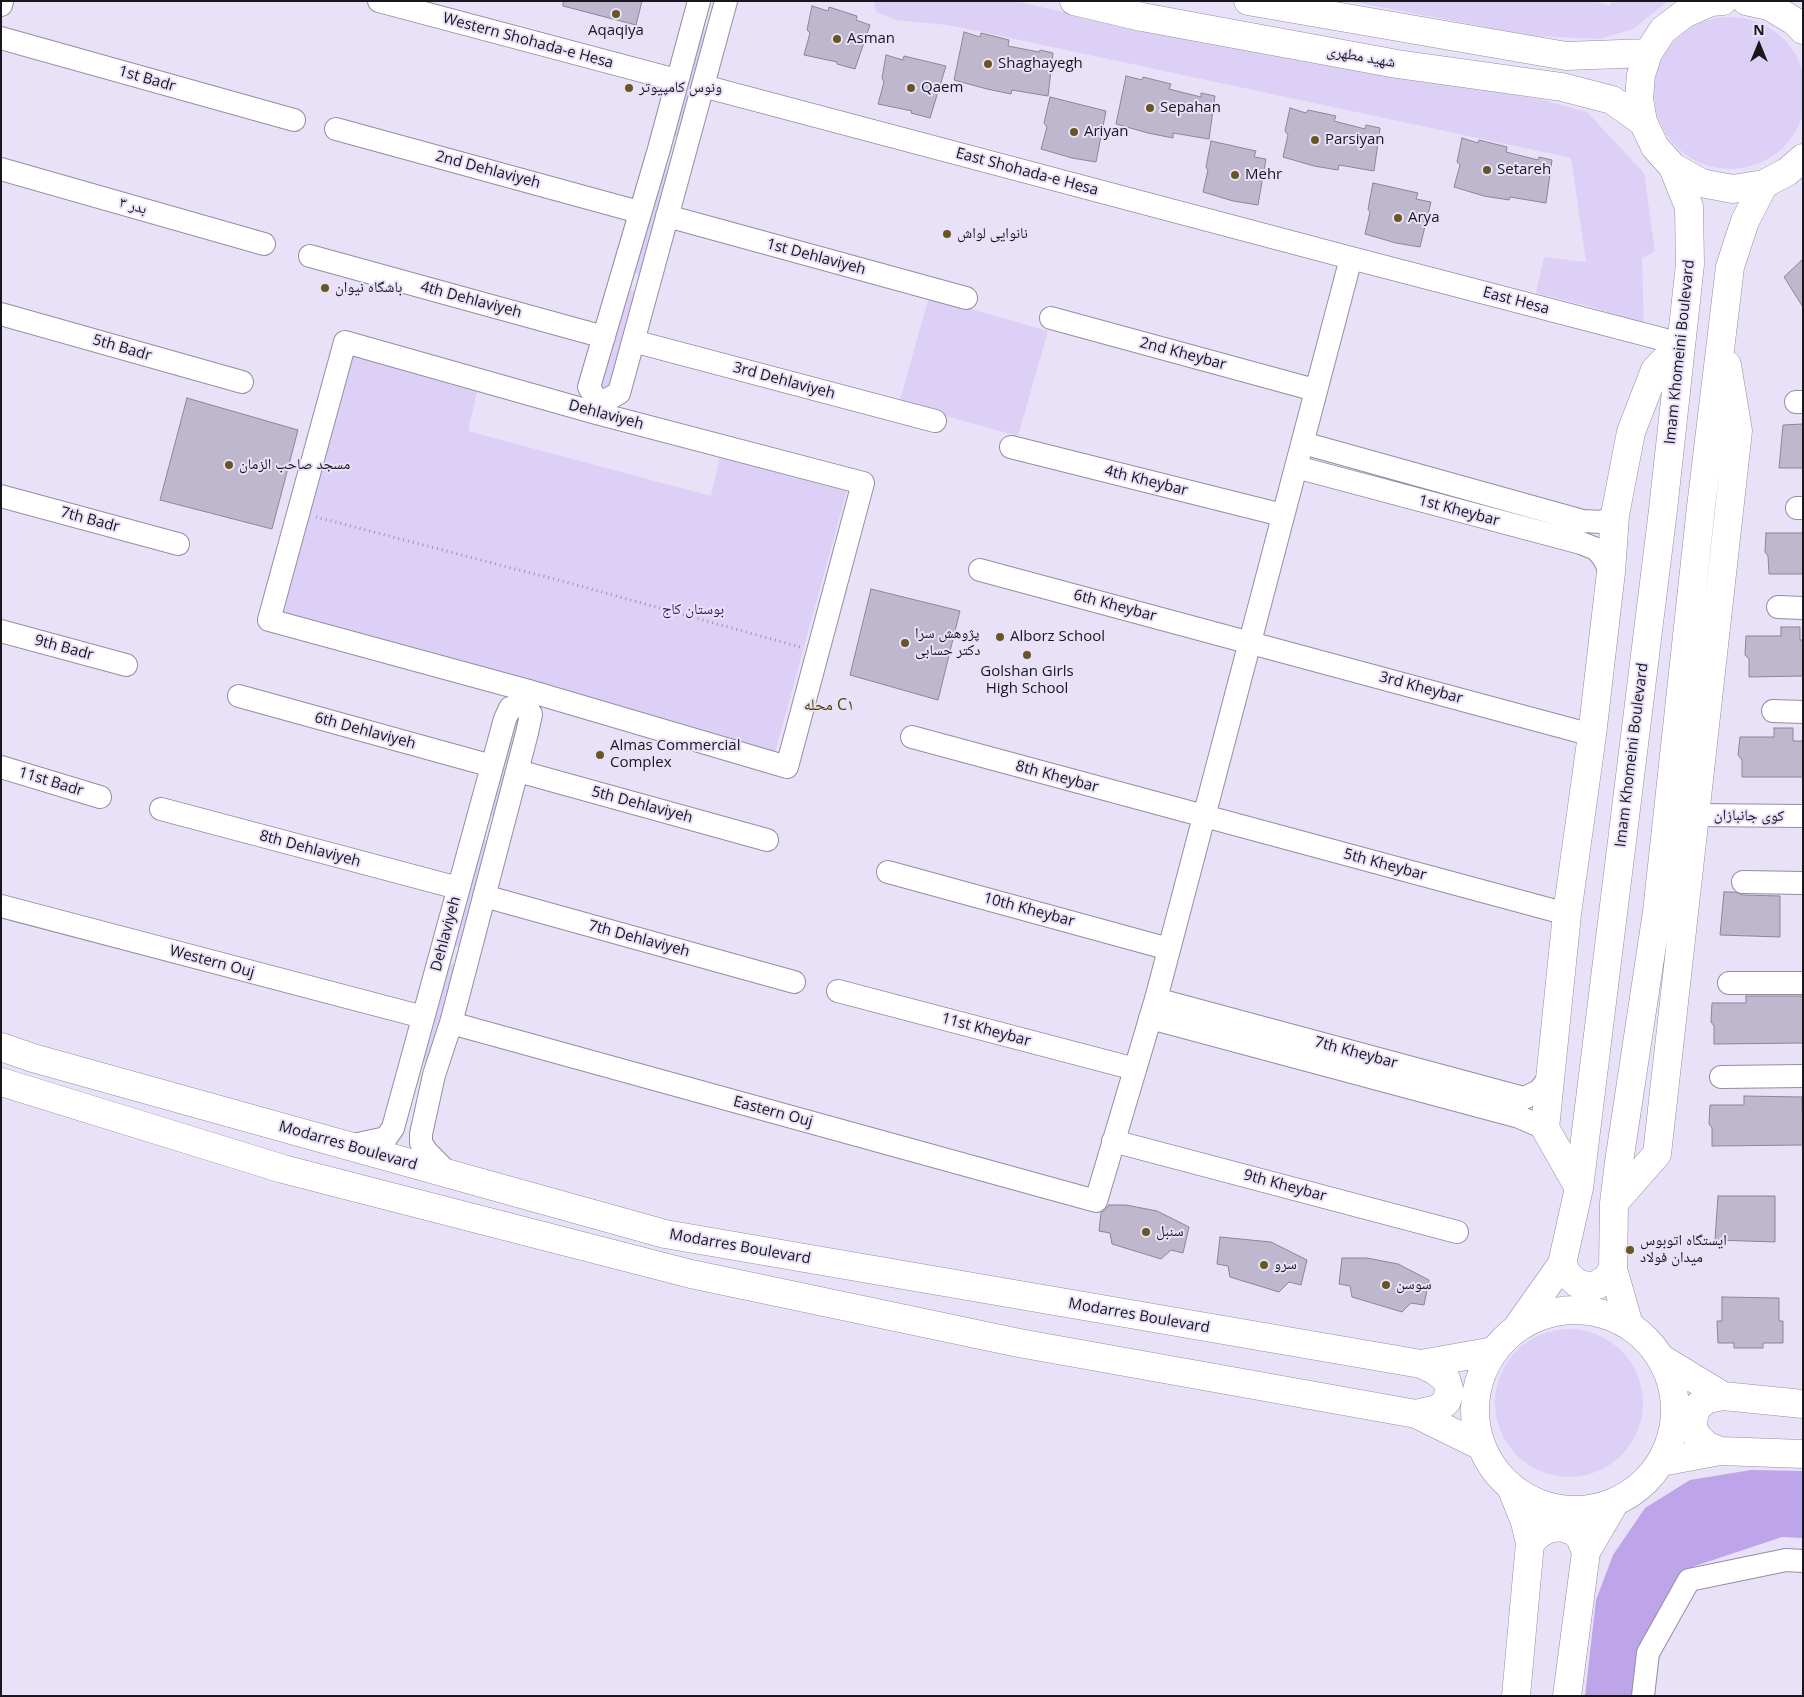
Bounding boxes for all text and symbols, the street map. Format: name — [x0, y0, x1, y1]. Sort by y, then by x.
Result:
marker: Aqaqiya — [610, 8, 622, 20]
street label: Western Shohada-e Hesa — [441, 10, 615, 72]
north arrow — [1734, 20, 1784, 70]
text: N — [1753, 20, 1765, 39]
place label: Aqaqiya — [588, 22, 644, 40]
place label: Asman — [847, 30, 895, 48]
marker: Asman — [831, 33, 843, 45]
street label: شهید مطهری — [1325, 42, 1397, 72]
place label: Shaghayegh — [998, 55, 1083, 73]
marker: Shaghayegh — [982, 58, 994, 70]
street label: 1st Badr — [116, 62, 178, 96]
place label: ونوس کامپیوتر — [639, 79, 722, 97]
place label: Qaem — [921, 79, 963, 97]
marker: ونوس کامپیوتر — [623, 82, 635, 94]
marker: Qaem — [905, 82, 917, 94]
place label: Sepahan — [1160, 99, 1221, 117]
marker: Sepahan — [1144, 102, 1156, 114]
place label: Ariyan — [1084, 123, 1128, 141]
marker: Ariyan — [1068, 126, 1080, 138]
place label: Parsiyan — [1325, 131, 1384, 149]
marker: Parsiyan — [1309, 134, 1321, 146]
street label: East Shohada-e Hesa — [954, 144, 1100, 200]
street label: 2nd Dehlaviyeh — [434, 147, 542, 193]
place label: Setareh — [1497, 161, 1551, 179]
marker: Setareh — [1481, 164, 1493, 176]
place label: Mehr — [1245, 166, 1282, 184]
marker: Mehr — [1229, 169, 1241, 181]
street label: بدر ۳ — [117, 194, 149, 218]
place label: Arya — [1408, 209, 1439, 227]
marker: Arya — [1392, 212, 1404, 224]
place label: نانوایی لواش — [957, 225, 1028, 243]
marker: نانوایی لواش — [941, 228, 953, 240]
street label: 1st Dehlaviyeh — [764, 235, 868, 279]
street label: Imam Khomeini Boulevard — [1661, 259, 1699, 445]
street label: 4th Dehlaviyeh — [418, 278, 524, 322]
place label: باشگاه نیوان — [335, 279, 402, 297]
marker: باشگاه نیوان — [319, 282, 331, 294]
street label: East Hesa — [1481, 284, 1551, 318]
street label: 5th Badr — [91, 331, 153, 365]
street label: 2nd Kheybar — [1138, 334, 1228, 374]
street label: 3rd Dehlaviyeh — [731, 359, 837, 403]
street label: Dehlaviyeh — [566, 396, 646, 434]
place label: مسجد صاحب الزمان — [239, 456, 350, 474]
marker: مسجد صاحب الزمان — [223, 459, 235, 471]
street label: 4th Kheybar — [1103, 462, 1189, 500]
street label: 1st Kheybar — [1417, 492, 1501, 530]
street label: 7th Badr — [59, 503, 121, 537]
street label: 6th Kheybar — [1072, 586, 1158, 626]
park label: بوستان کاج — [662, 601, 724, 619]
place label: پژوهش سرا دکتر حسابی — [915, 625, 981, 660]
place label: Alborz School — [1010, 628, 1105, 646]
street label: 9th Badr — [33, 631, 95, 665]
marker: Alborz School — [994, 631, 1006, 643]
marker: پژوهش سرا دکتر حسابی — [899, 637, 911, 649]
marker: Golshan Girls High School — [1021, 649, 1033, 661]
street label: Imam Khomeini Boulevard — [1612, 662, 1652, 848]
place label: Golshan Girls High School — [980, 663, 1074, 698]
street label: 3rd Kheybar — [1377, 668, 1465, 708]
district label: محله C۱ — [804, 695, 854, 715]
street label: 6th Dehlaviyeh — [312, 709, 418, 753]
place label: Almas Commercial Complex — [610, 737, 740, 772]
marker: Almas Commercial Complex — [594, 749, 606, 761]
street label: 8th Kheybar — [1014, 757, 1100, 797]
street label: 11st Badr — [16, 764, 86, 800]
street label: 5th Dehlaviyeh — [589, 783, 695, 827]
street label: کوی جانبازان — [1714, 806, 1784, 826]
street label: 8th Dehlaviyeh — [257, 827, 363, 871]
street label: 5th Kheybar — [1342, 845, 1428, 885]
street label: 10th Kheybar — [981, 889, 1077, 931]
street label: Dehlaviyeh — [427, 894, 465, 974]
street label: 7th Dehlaviyeh — [586, 917, 692, 961]
street label: Western Ouj — [168, 942, 256, 982]
street label: 11st Kheybar — [939, 1009, 1033, 1051]
street label: 7th Kheybar — [1313, 1033, 1399, 1073]
street label: Eastern Ouj — [731, 1093, 815, 1131]
street label: Modarres Boulevard — [277, 1118, 419, 1174]
street label: 9th Kheybar — [1242, 1166, 1328, 1206]
place label: سنبل — [1156, 1223, 1183, 1241]
street label: Modarres Boulevard — [668, 1226, 812, 1268]
marker: سنبل — [1140, 1226, 1152, 1238]
place label: ایستگاه اتوبوس میدان فولاد — [1640, 1232, 1727, 1267]
marker: ایستگاه اتوبوس میدان فولاد — [1624, 1244, 1636, 1256]
place label: سرو — [1274, 1256, 1297, 1274]
marker: سرو — [1258, 1259, 1270, 1271]
place label: سوسن — [1396, 1276, 1432, 1294]
marker: سوسن — [1380, 1279, 1392, 1291]
street label: Modarres Boulevard — [1067, 1295, 1211, 1337]

